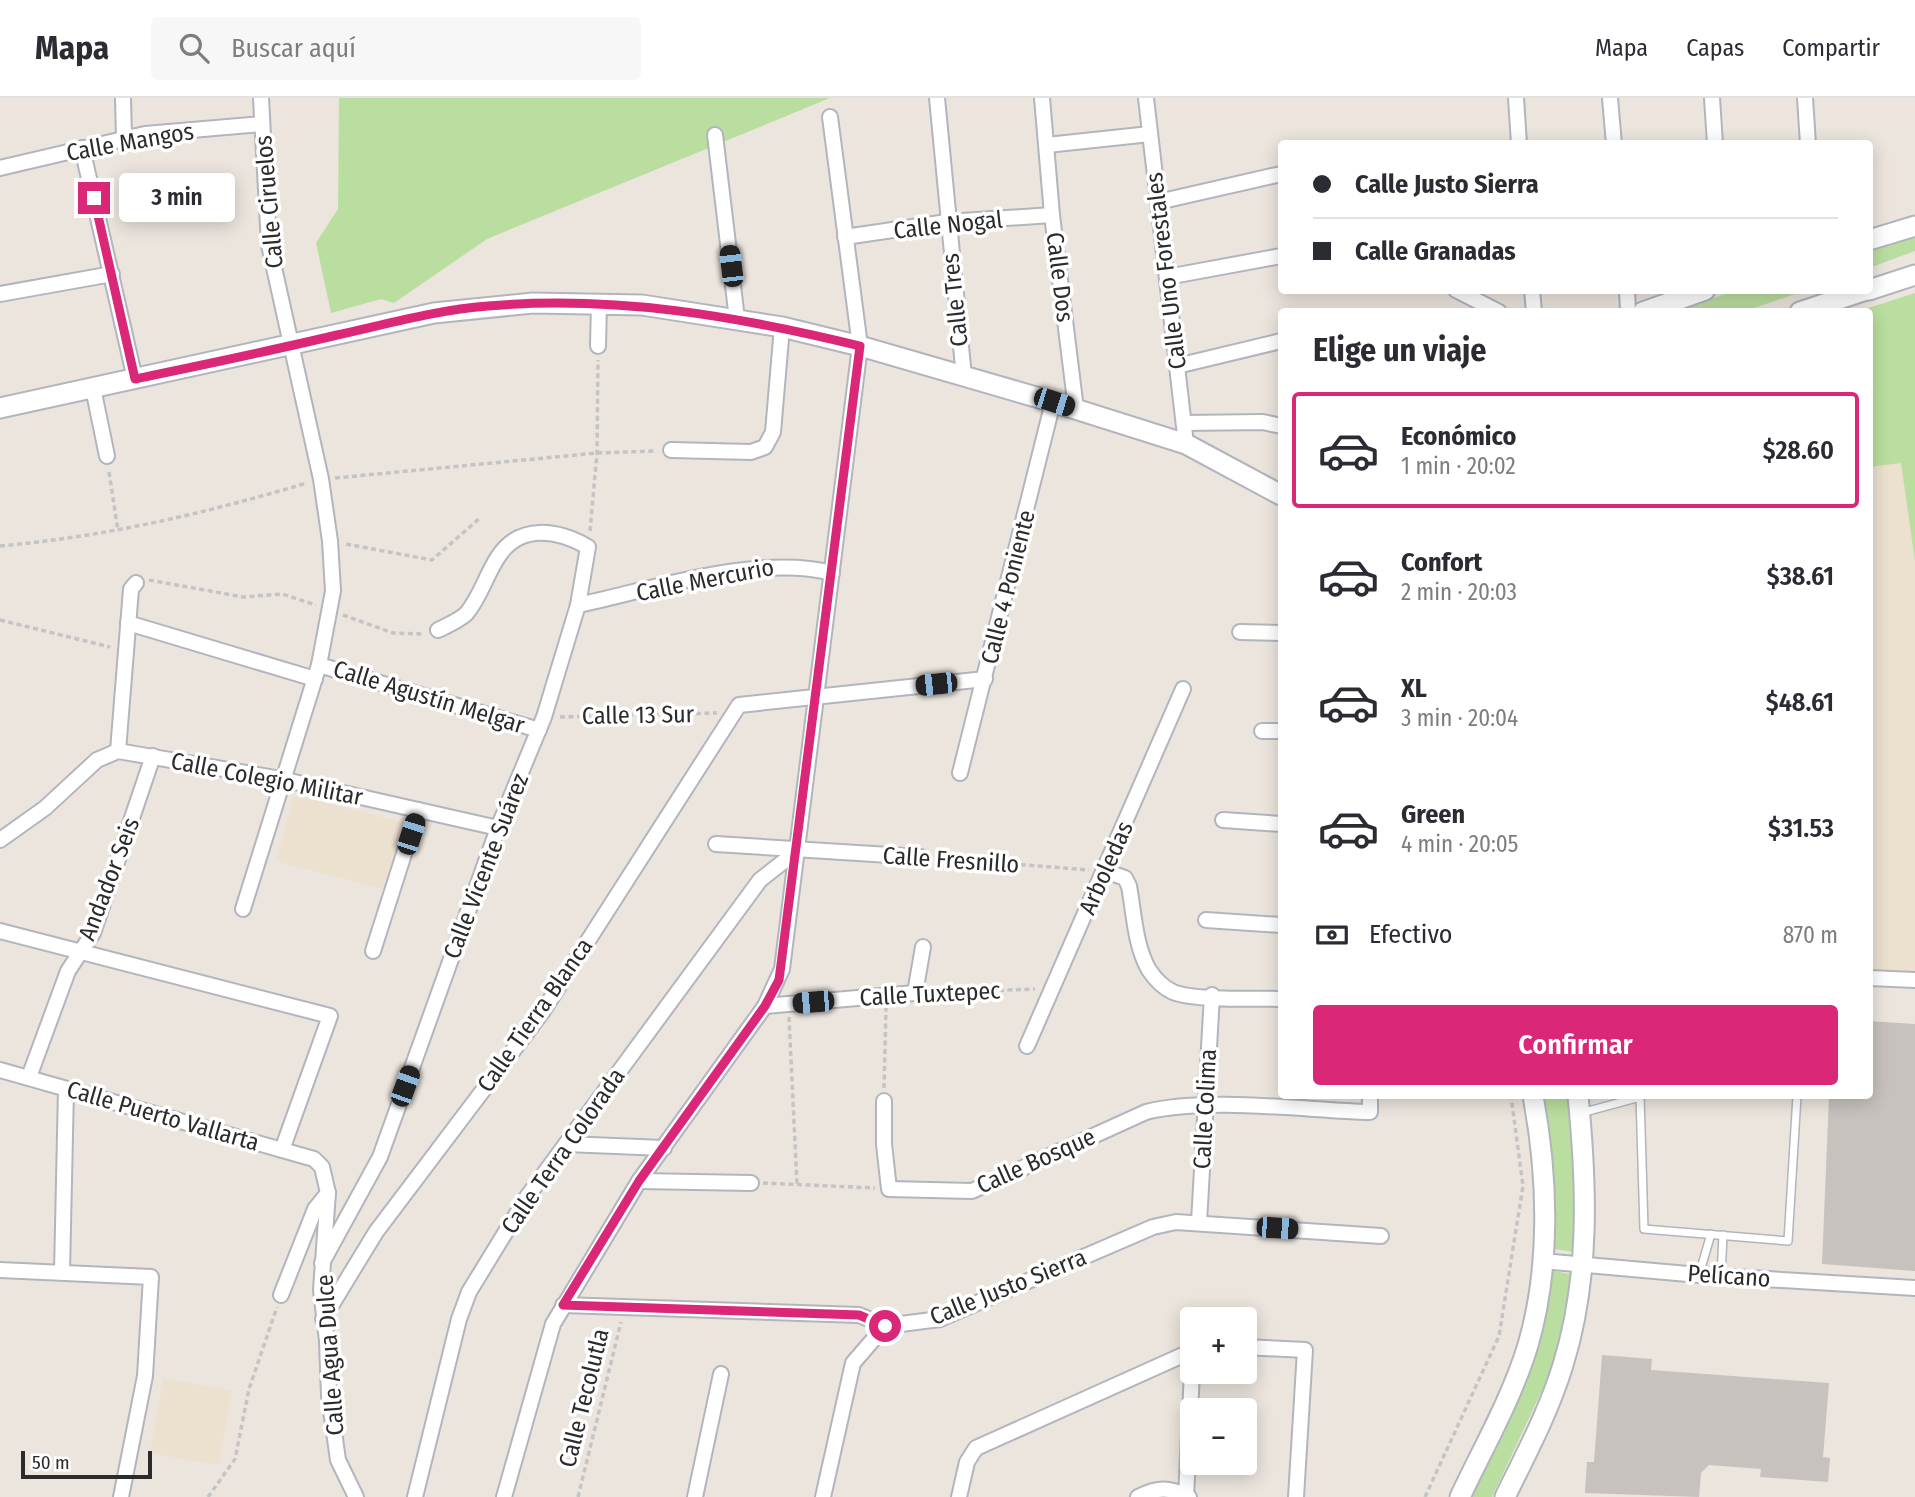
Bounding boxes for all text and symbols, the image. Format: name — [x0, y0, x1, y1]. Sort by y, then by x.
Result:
search box — [151, 17, 641, 80]
text: Mapa — [35, 28, 109, 68]
icon: search — [175, 29, 213, 67]
text: Buscar aquí — [231, 33, 356, 64]
text: Mapa — [1595, 34, 1648, 62]
text: Capas — [1686, 34, 1744, 62]
text: Compartir — [1782, 34, 1880, 62]
street label: Calle Mangos — [64, 117, 196, 167]
street label: Calle Ciruelos — [249, 134, 289, 270]
text: Calle Justo Sierra — [1355, 169, 1539, 200]
street label: Calle Uno Forestales — [1140, 171, 1192, 371]
callout: 3 min — [119, 174, 234, 222]
route end — [78, 182, 110, 214]
text: 3 min — [151, 183, 203, 211]
street label: Calle Nogal — [892, 205, 1004, 245]
street label: Calle Dos — [1041, 230, 1079, 324]
text: Calle Granadas — [1355, 236, 1516, 267]
car — [719, 244, 744, 288]
street label: Calle Tres — [936, 252, 974, 348]
text: Elige un viaje — [1313, 331, 1486, 369]
car — [1031, 386, 1078, 418]
icon: car — [1317, 419, 1380, 482]
text: Económico — [1401, 421, 1516, 452]
text: $28.60 — [1763, 435, 1834, 466]
text: 1 min · 20:02 — [1401, 452, 1516, 480]
street label: Calle 4 Poniente — [975, 507, 1041, 667]
icon: car — [1317, 545, 1380, 608]
text: Confort — [1401, 547, 1482, 578]
street label: Calle Mercurio — [634, 553, 776, 607]
text: $38.61 — [1767, 561, 1834, 592]
text: 2 min · 20:03 — [1401, 578, 1517, 606]
street label: Calle Agustín Melgar — [330, 655, 529, 740]
car — [915, 671, 958, 697]
icon: car — [1317, 671, 1380, 734]
text: XL — [1401, 673, 1427, 704]
text: $48.61 — [1766, 687, 1834, 718]
street label: Calle 13 Sur — [582, 700, 695, 730]
text: 3 min · 20:04 — [1401, 704, 1518, 732]
street label: Calle Colegio Militar — [169, 747, 366, 811]
street label: Calle Vicente Suárez — [438, 769, 534, 963]
icon: car — [1317, 797, 1380, 860]
text: Green — [1401, 799, 1465, 830]
car — [395, 811, 428, 857]
text: $31.53 — [1768, 813, 1834, 844]
street label: Andador Seis — [73, 814, 145, 944]
street label: Arboledas — [1073, 817, 1139, 919]
text: 4 min · 20:05 — [1401, 830, 1518, 858]
street label: Calle Fresnillo — [882, 841, 1020, 879]
icon: cash — [1313, 916, 1351, 954]
text: Efectivo — [1369, 919, 1453, 950]
text: 870 m — [1783, 921, 1838, 949]
street label: Calle Tierra Blanca — [471, 933, 599, 1097]
street label: Calle Tuxtepec — [859, 976, 1001, 1012]
car — [792, 990, 835, 1014]
button: Confirmar — [1313, 1005, 1838, 1085]
street label: Calle Colima — [1188, 1048, 1222, 1170]
car — [388, 1063, 423, 1109]
street label: Calle Terra Colorada — [495, 1063, 631, 1239]
street label: Calle Puerto Vallarta — [64, 1075, 262, 1157]
street label: Calle Bosque — [972, 1122, 1100, 1200]
car — [1256, 1216, 1299, 1240]
street label: Calle Justo Sierra — [926, 1243, 1090, 1331]
street label: Pelícano — [1687, 1259, 1771, 1293]
street label: Calle Agua Dulce — [310, 1273, 350, 1437]
map controls — [1180, 1307, 1257, 1475]
button: + — [1180, 1307, 1257, 1384]
route start — [869, 1310, 901, 1342]
street label: Calle Tecolutla — [553, 1326, 615, 1470]
button: − — [1180, 1398, 1257, 1475]
scale bar — [21, 1448, 152, 1480]
text: 50 m — [32, 1451, 70, 1474]

